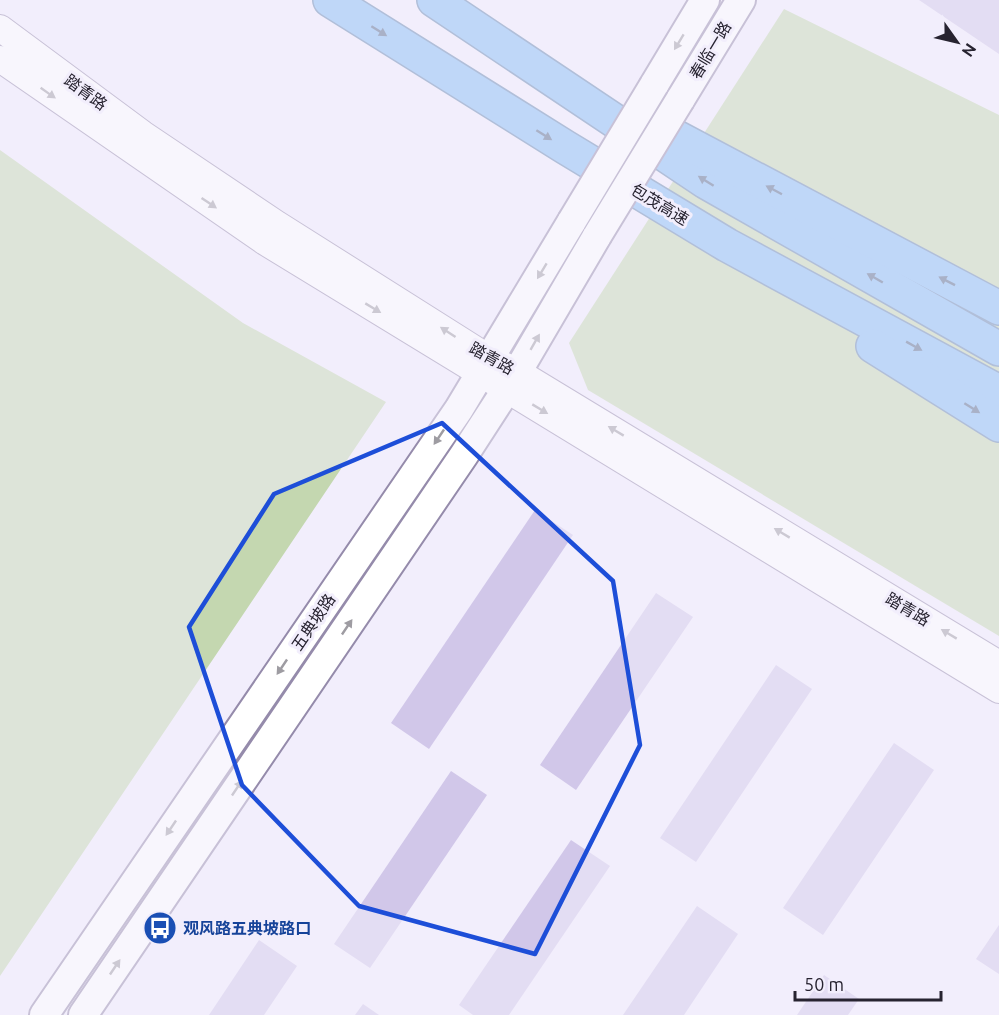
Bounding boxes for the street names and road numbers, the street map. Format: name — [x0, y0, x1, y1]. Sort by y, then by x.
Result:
street label: 春临一路 — [686, 18, 734, 82]
street label: 踏青路 — [61, 71, 111, 113]
street label: 包茂高速 — [628, 180, 692, 228]
street label: 踏青路 — [467, 338, 517, 378]
street label: 踏青路 — [883, 589, 933, 629]
street label: 五典坡路 — [288, 590, 338, 654]

